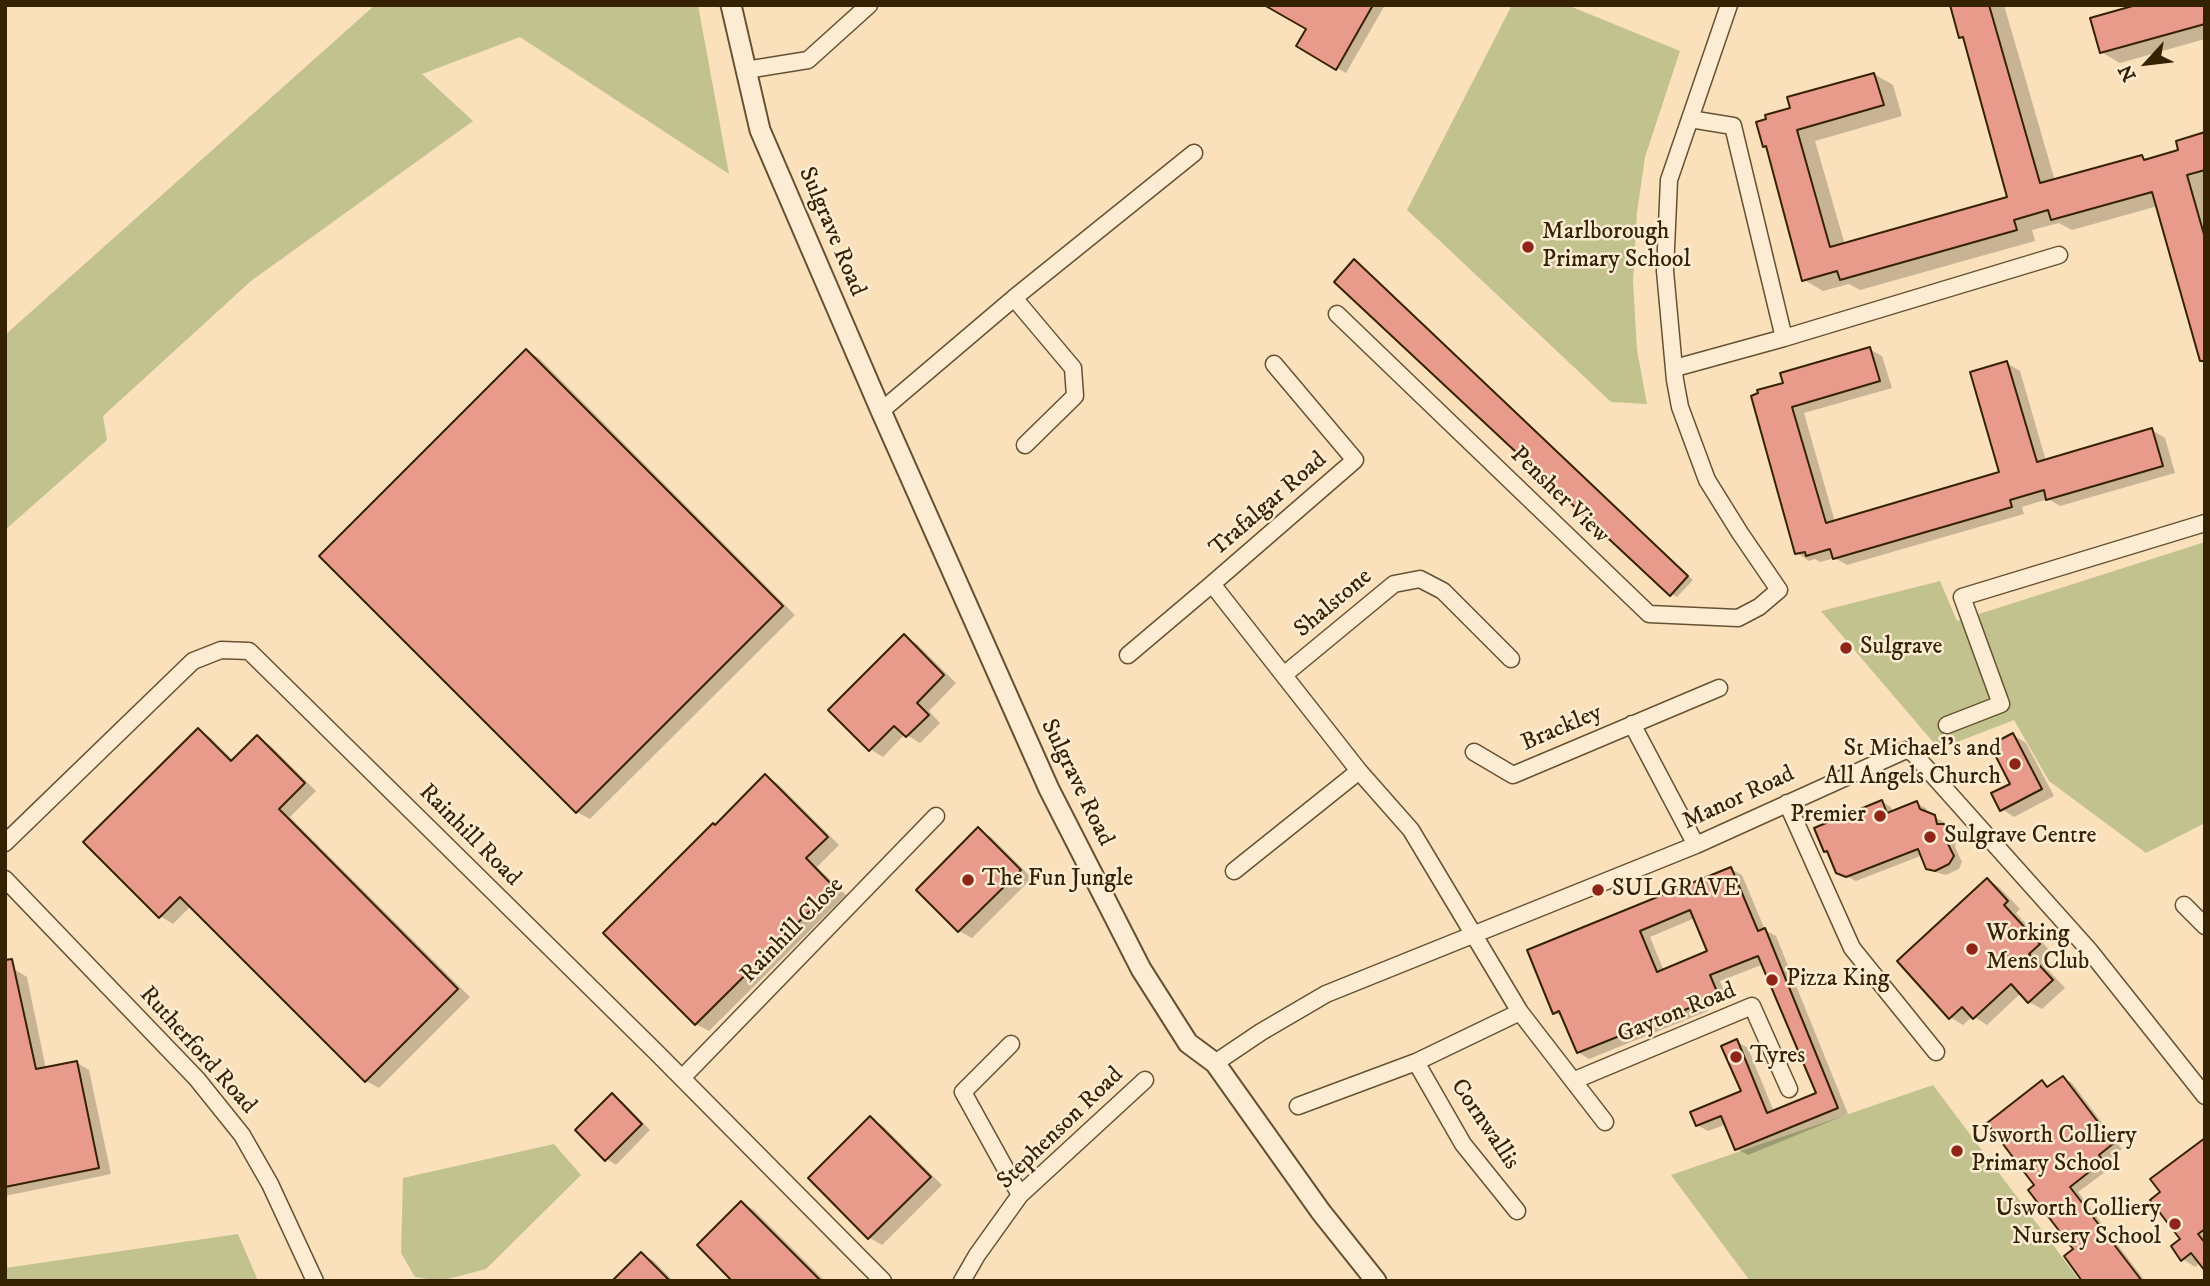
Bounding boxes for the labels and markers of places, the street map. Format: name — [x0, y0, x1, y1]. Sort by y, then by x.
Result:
place label: Marlborough Primary School — [1542, 219, 1691, 275]
marker: Marlborough Primary School — [1520, 239, 1536, 255]
place label: Sulgrave — [1860, 634, 1943, 662]
marker: Sulgrave — [1838, 640, 1854, 656]
place label: St Michael's and All Angels Church — [1825, 736, 2001, 792]
marker: St Michael's and All Angels Church — [2007, 756, 2023, 772]
place label: Premier — [1790, 802, 1866, 830]
marker: Premier — [1872, 808, 1888, 824]
place label: Sulgrave Centre — [1944, 823, 2097, 851]
marker: Sulgrave Centre — [1922, 829, 1938, 845]
place label: The Fun Jungle — [982, 866, 1133, 894]
marker: The Fun Jungle — [960, 872, 976, 888]
place label: SULGRAVE — [1612, 876, 1740, 904]
marker: SULGRAVE — [1590, 882, 1606, 898]
place label: Working Mens Club — [1986, 921, 2089, 977]
marker: Working Mens Club — [1964, 941, 1980, 957]
place label: Pizza King — [1786, 966, 1890, 994]
marker: Pizza King — [1764, 972, 1780, 988]
place label: Tyres — [1750, 1043, 1805, 1071]
marker: Tyres — [1728, 1049, 1744, 1065]
place label: Usworth Colliery Primary School — [1971, 1123, 2137, 1179]
marker: Usworth Colliery Primary School — [1949, 1143, 1965, 1159]
place label: Usworth Colliery Nursery School — [1995, 1196, 2161, 1252]
marker: Usworth Colliery Nursery School — [2167, 1216, 2183, 1232]

